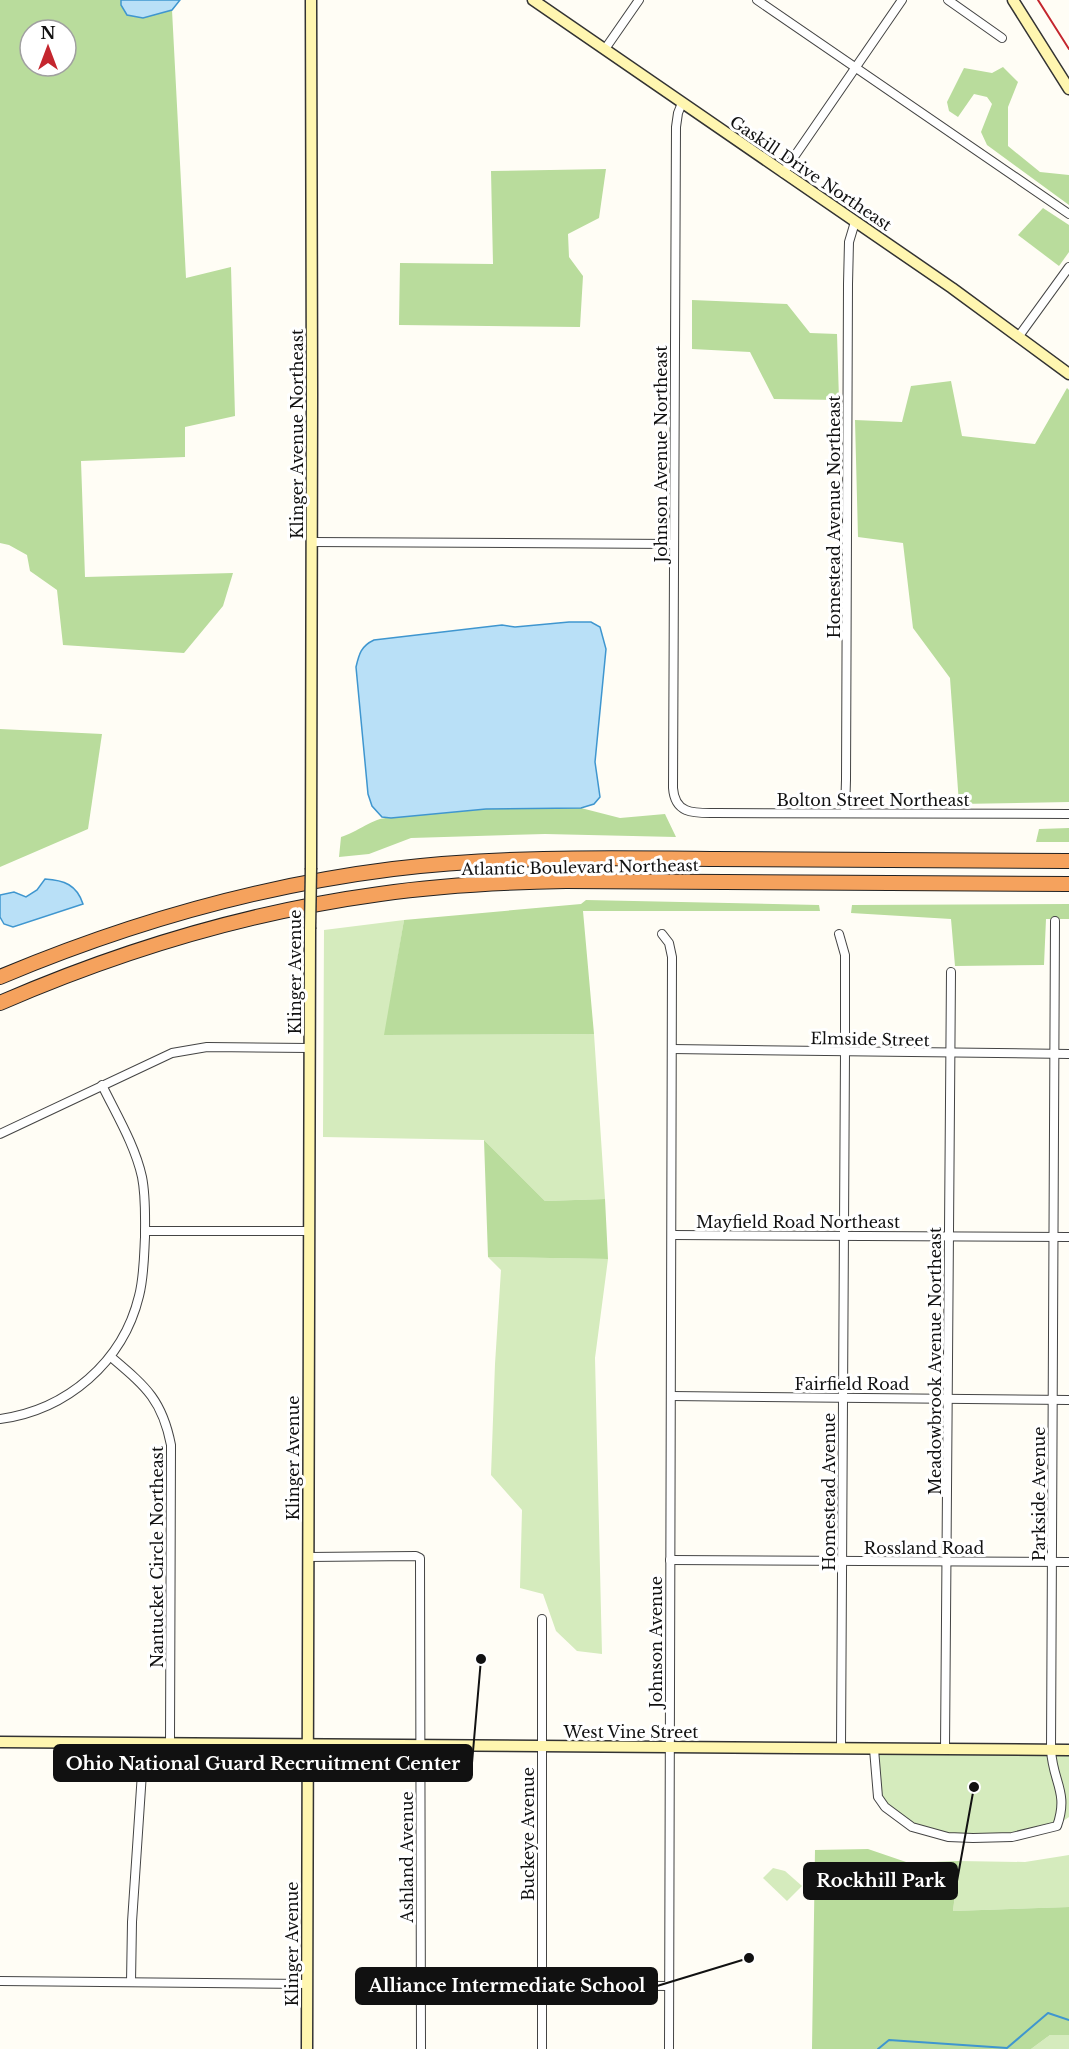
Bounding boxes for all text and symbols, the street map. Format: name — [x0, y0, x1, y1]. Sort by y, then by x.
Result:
north arrow — [18, 18, 78, 78]
text: N — [40, 23, 56, 43]
street label: Gaskill Drive Northeast — [726, 111, 896, 235]
street label: Klinger Avenue Northeast — [287, 329, 307, 539]
street label: Johnson Avenue Northeast — [651, 345, 671, 565]
street label: Homestead Avenue Northeast — [824, 395, 844, 639]
street label: Bolton Street Northeast — [776, 790, 970, 810]
street label: Atlantic Boulevard Northeast — [460, 855, 699, 879]
street label: Klinger Avenue — [285, 910, 305, 1034]
street label: Elmside Street — [810, 1028, 930, 1050]
street label: Mayfield Road Northeast — [696, 1212, 900, 1232]
street label: Meadowbrook Avenue Northeast — [925, 1227, 945, 1495]
street label: Fairfield Road — [795, 1374, 910, 1394]
street label: Klinger Avenue — [283, 1396, 303, 1520]
street label: Homestead Avenue — [819, 1413, 839, 1571]
street label: Parkside Avenue — [1029, 1427, 1049, 1561]
street label: Nantucket Circle Northeast — [147, 1446, 167, 1668]
street label: Rossland Road — [864, 1538, 984, 1558]
street label: Johnson Avenue — [646, 1576, 666, 1710]
street label: West Vine Street — [563, 1722, 698, 1742]
callout: Ohio National Guard Recruitment Center — [54, 1745, 472, 1781]
text: Ohio National Guard Recruitment Center — [66, 1753, 460, 1775]
street label: Buckeye Avenue — [518, 1767, 538, 1901]
street label: Ashland Avenue — [397, 1791, 417, 1924]
callout: Rockhill Park — [804, 1863, 957, 1899]
text: Rockhill Park — [816, 1870, 947, 1892]
street label: Klinger Avenue — [282, 1882, 302, 2006]
callout: Alliance Intermediate School — [356, 1968, 657, 2004]
text: Alliance Intermediate School — [368, 1975, 646, 1997]

